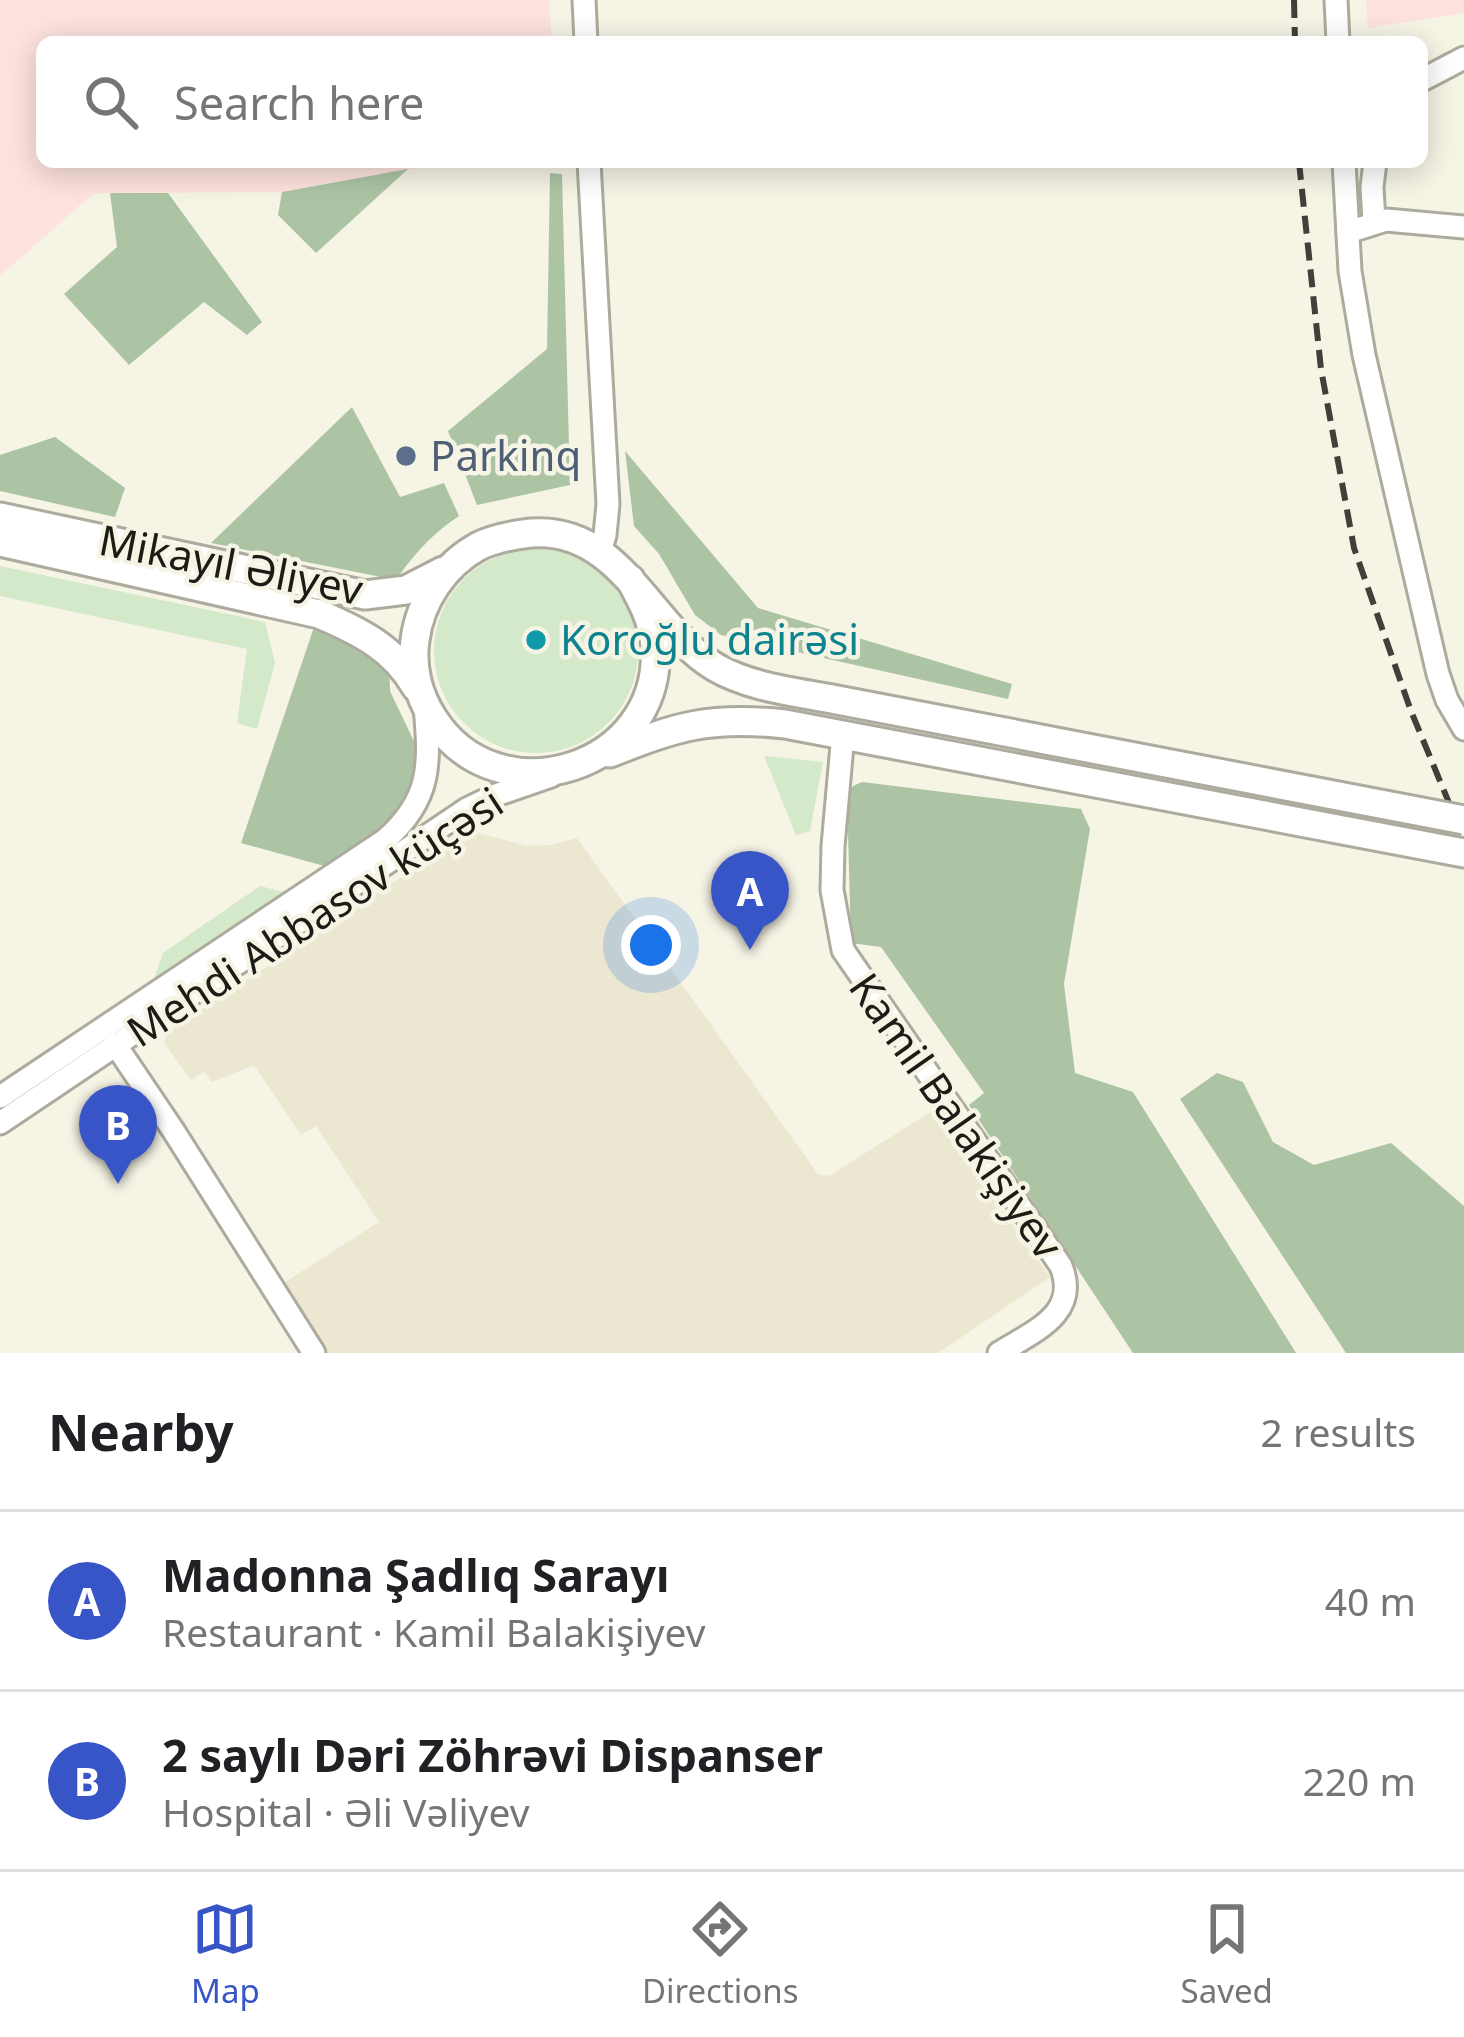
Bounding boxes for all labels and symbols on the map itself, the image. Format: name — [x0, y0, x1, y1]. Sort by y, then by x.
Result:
place label: Parkinq — [430, 426, 581, 483]
marker: Parkinq — [393, 443, 419, 469]
street label: Mikayıl Əliyev — [95, 510, 369, 617]
place label: Koroğlu dairəsi — [560, 610, 859, 667]
marker: Koroğlu dairəsi — [523, 627, 549, 653]
street label: Mehdi Abbasov küçəsi — [115, 773, 513, 1059]
pin: A — [711, 851, 789, 950]
your location — [621, 915, 681, 975]
street label: Kamil Balakişiyev — [837, 961, 1077, 1270]
pin: B — [79, 1085, 157, 1184]

